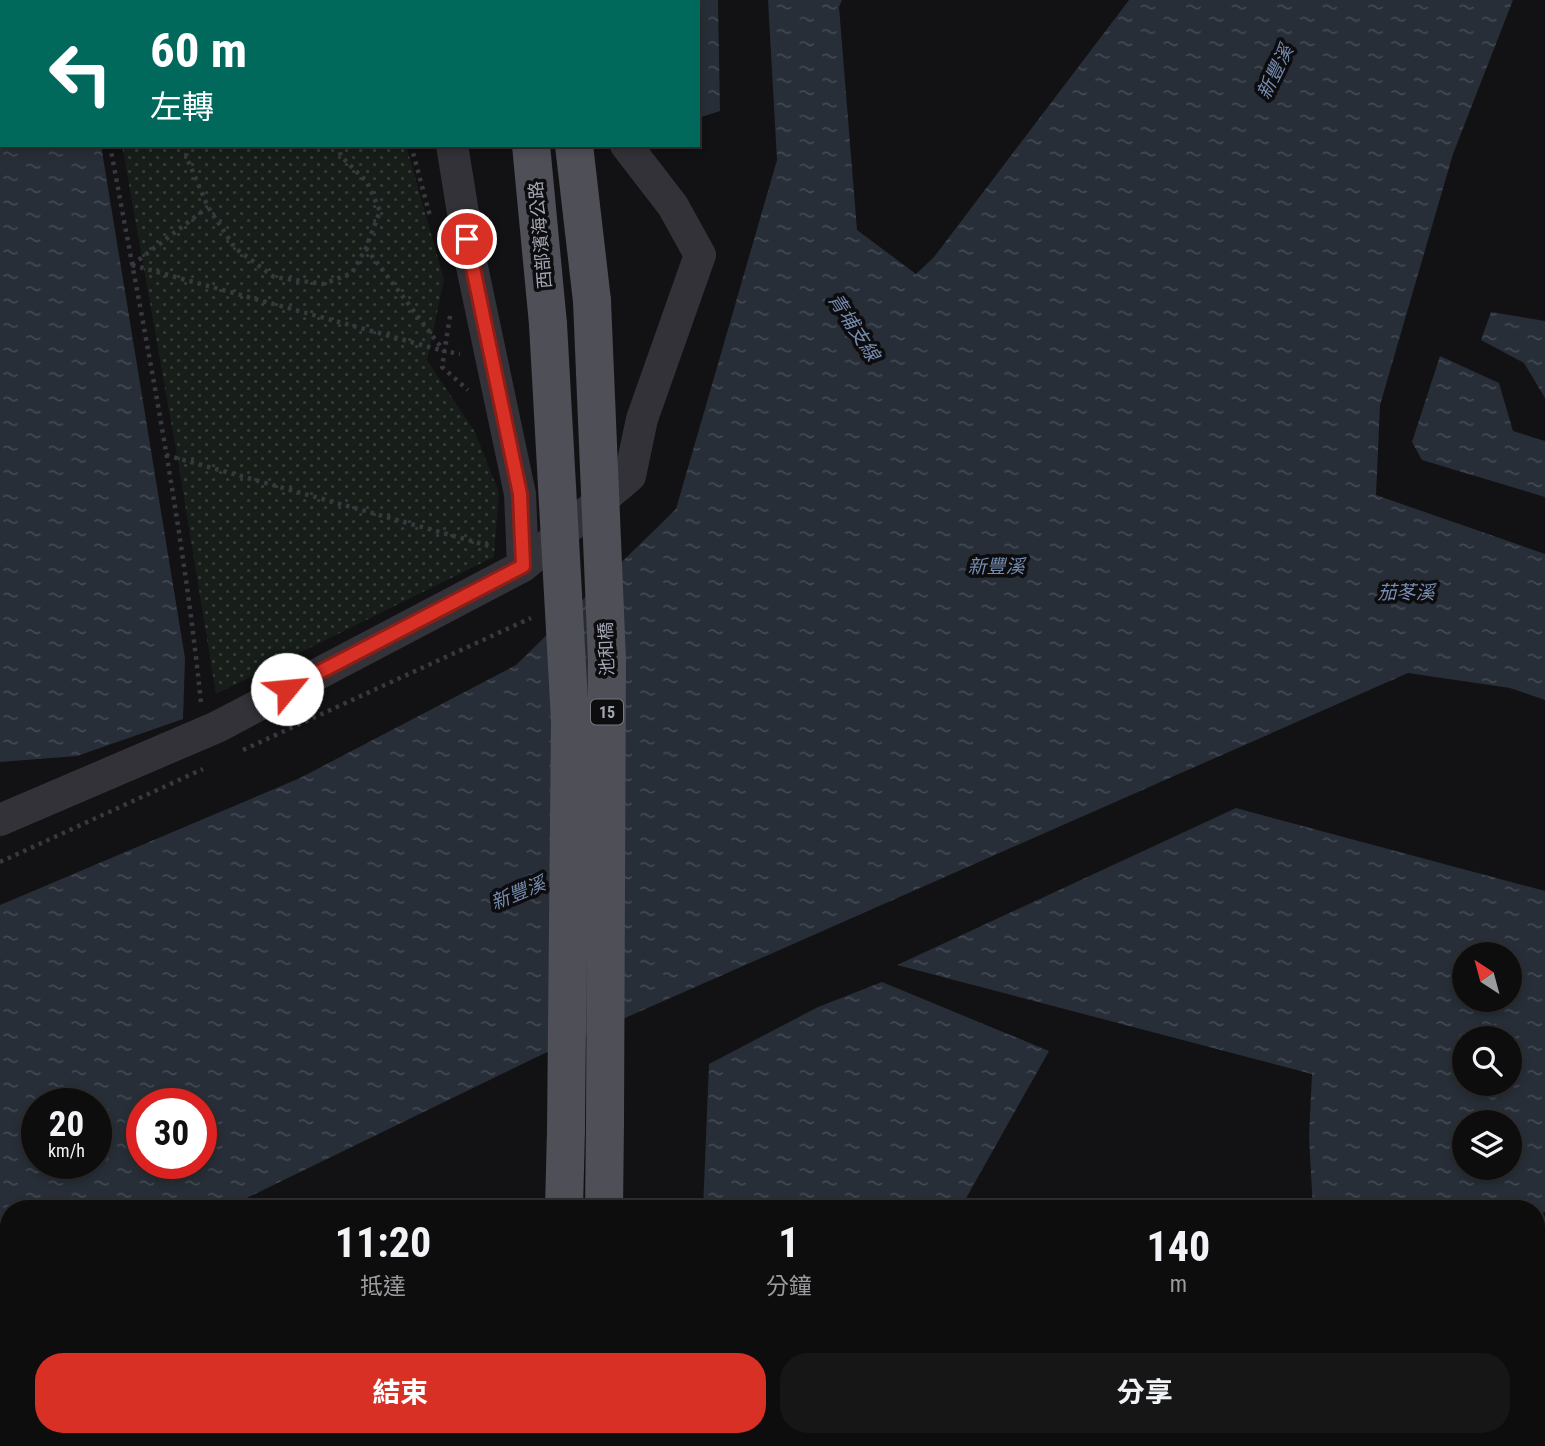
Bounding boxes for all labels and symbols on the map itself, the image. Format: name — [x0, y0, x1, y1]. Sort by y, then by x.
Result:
water label: 新豐溪 — [1252, 39, 1299, 103]
street label: 西部濱海公路 — [525, 180, 555, 290]
pin — [437, 209, 497, 269]
water label: 青埔支線 — [824, 289, 885, 367]
water label: 新豐溪 — [967, 555, 1027, 578]
water label: 茄苳溪 — [1377, 581, 1437, 604]
street label: 池和橋 — [595, 622, 617, 676]
position arrow — [250, 652, 324, 726]
road number: 15 — [591, 699, 623, 724]
water label: 新豐溪 — [487, 871, 552, 914]
north arrow — [1452, 942, 1522, 1012]
speed limit sign: 30 — [126, 1088, 217, 1179]

